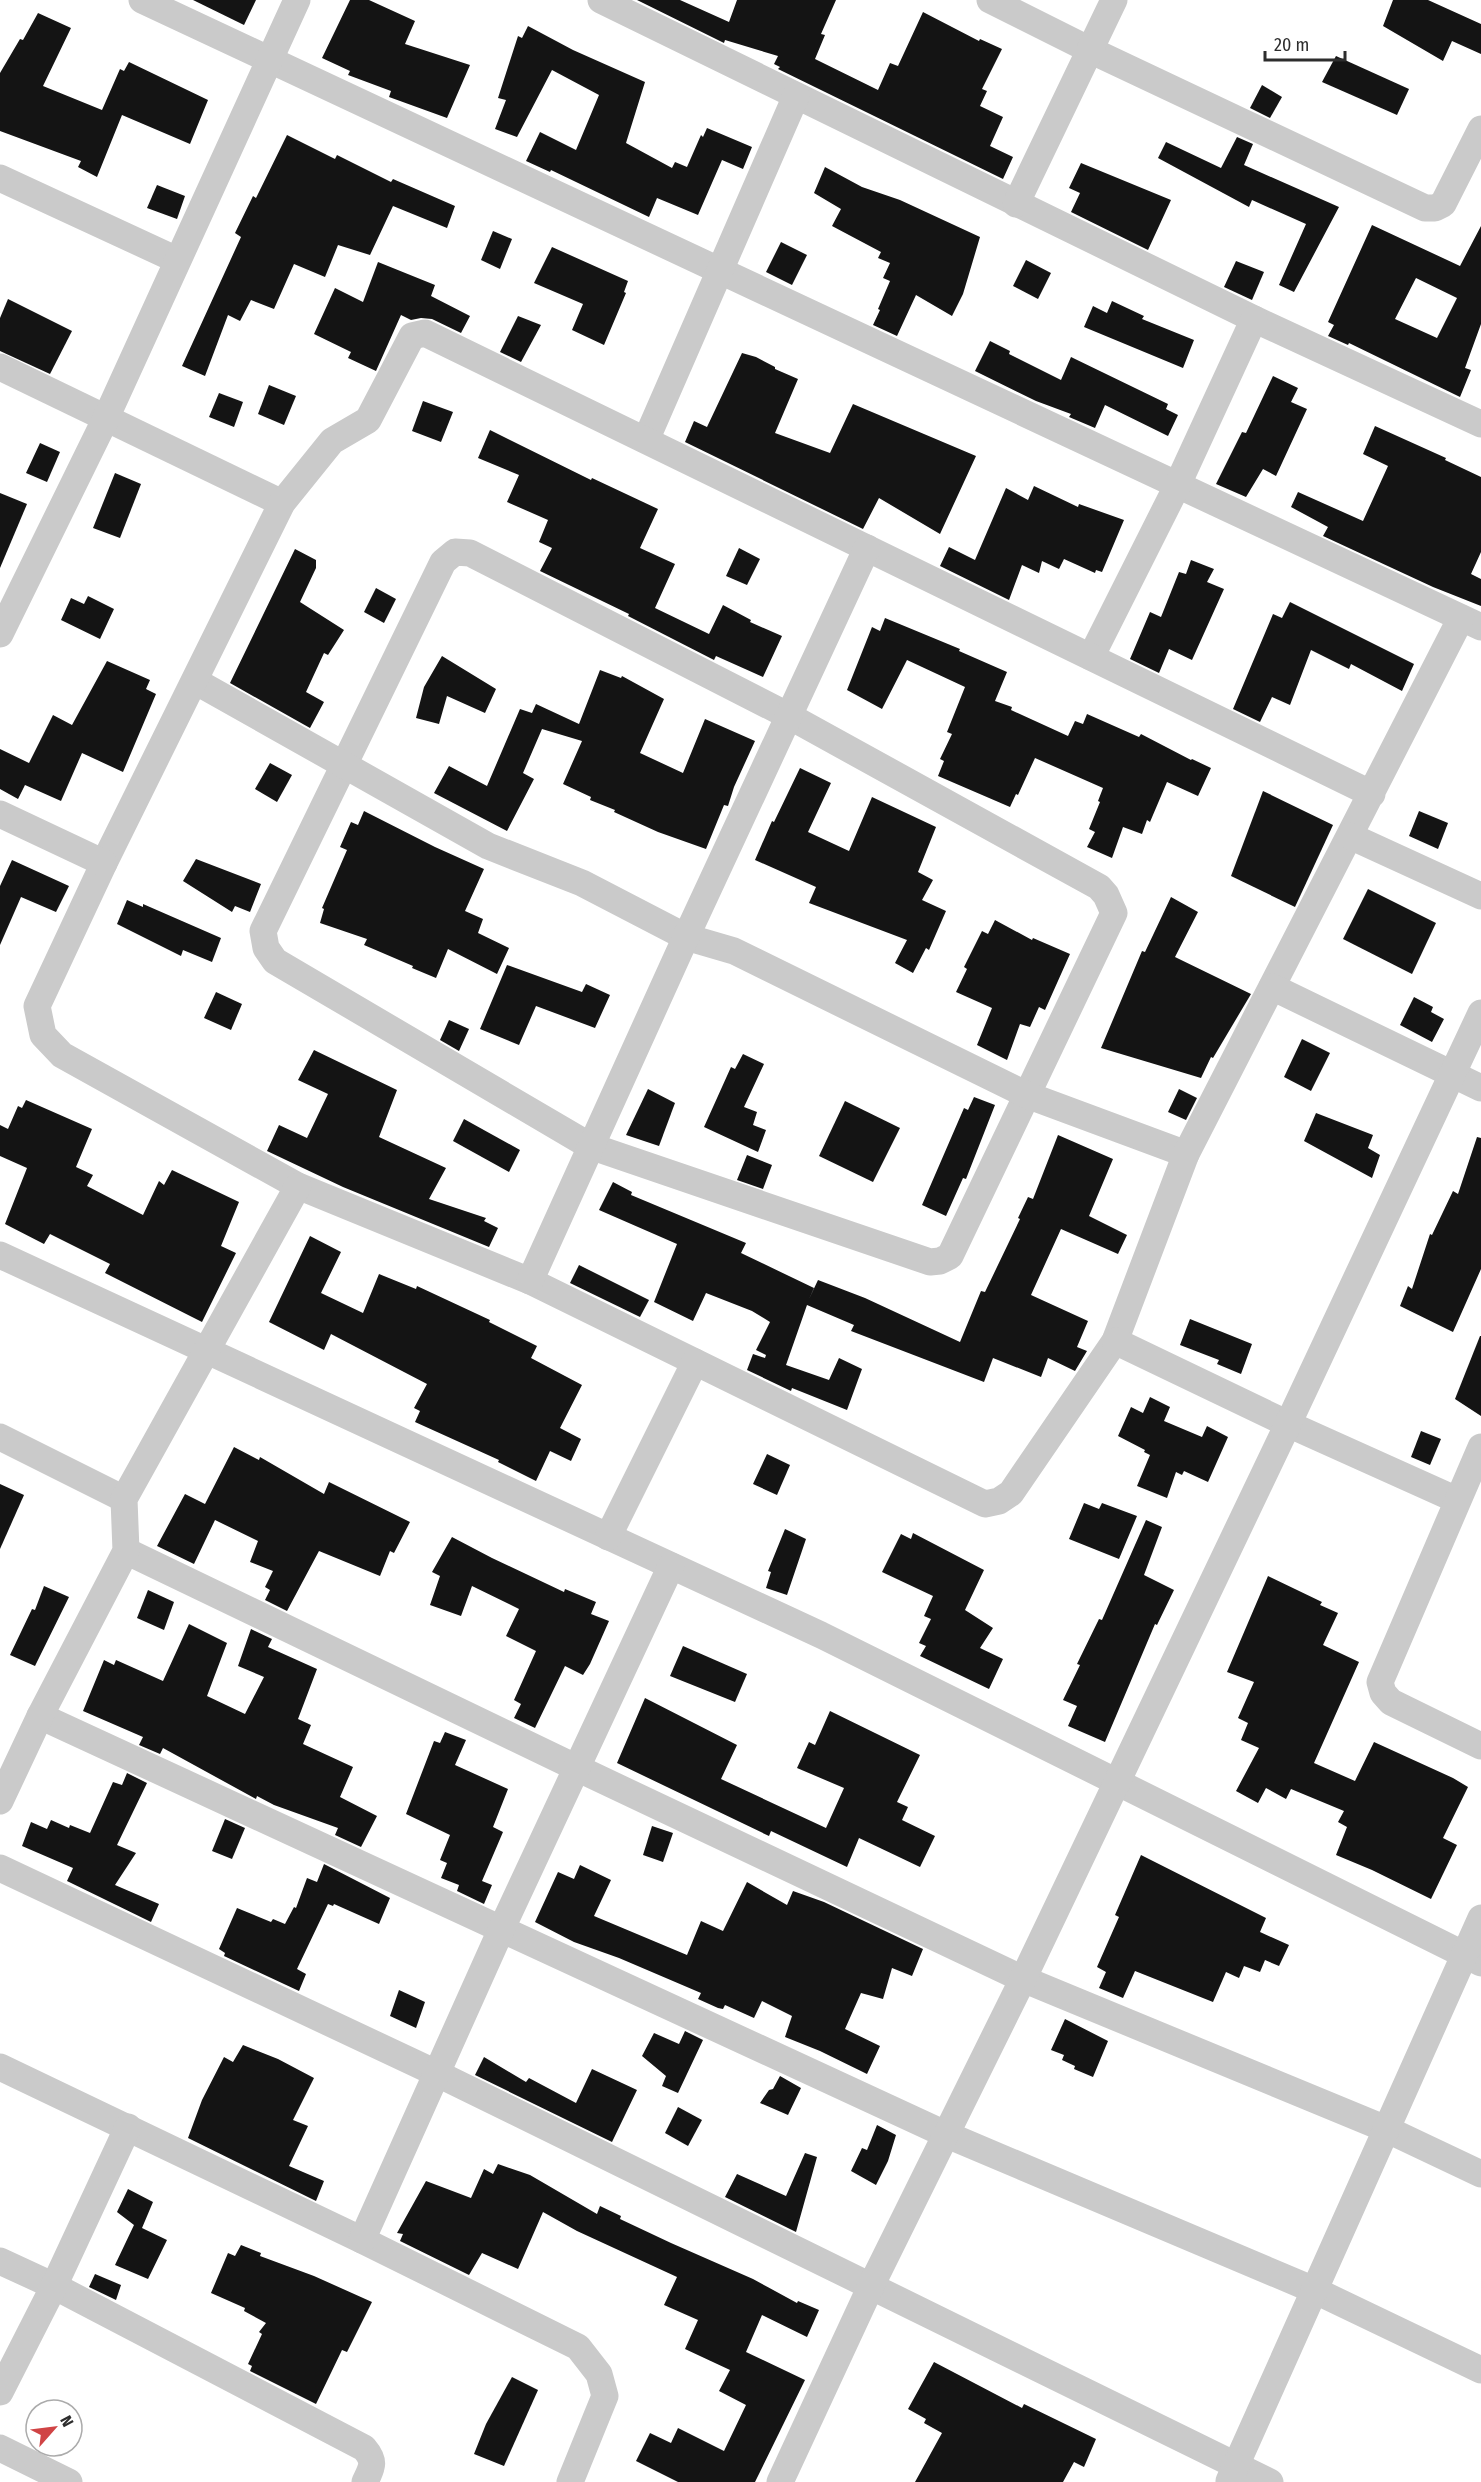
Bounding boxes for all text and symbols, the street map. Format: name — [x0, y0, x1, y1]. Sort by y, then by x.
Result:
scale bar — [1265, 24, 1344, 62]
text: 20 m — [1274, 34, 1309, 56]
north arrow — [24, 2398, 84, 2458]
text: N — [56, 2412, 77, 2430]

